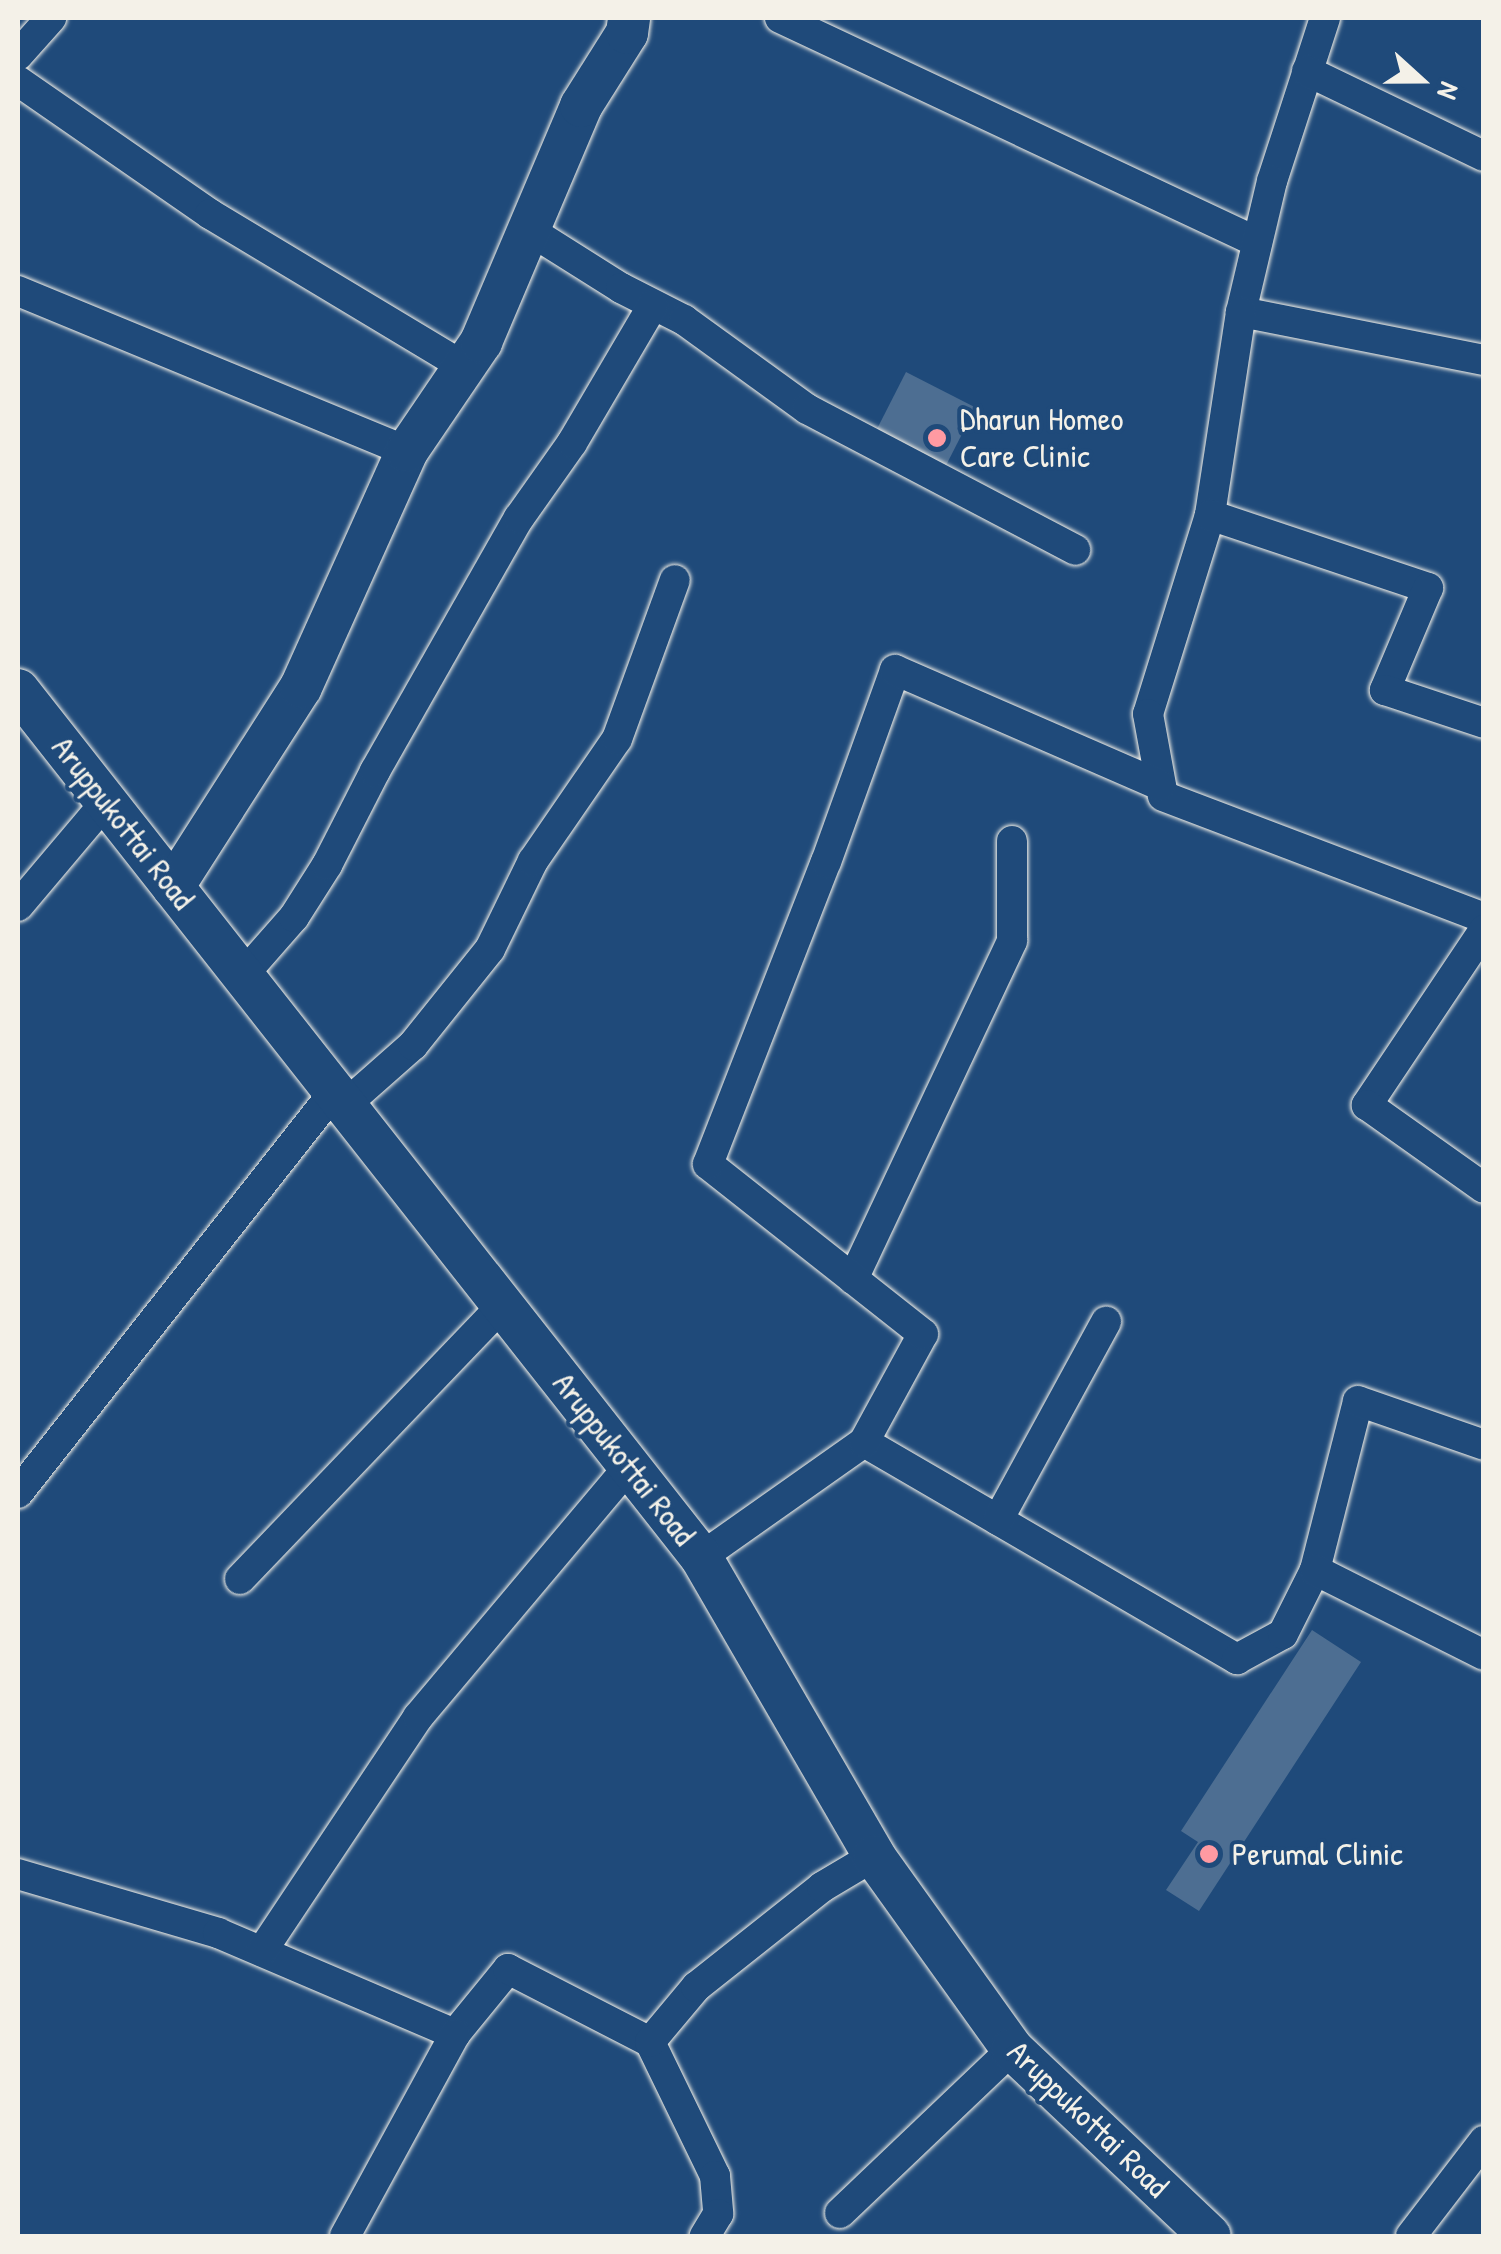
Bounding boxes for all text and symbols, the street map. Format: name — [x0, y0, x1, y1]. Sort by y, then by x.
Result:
north arrow — [1371, 30, 1471, 130]
text: N — [1429, 77, 1469, 105]
place label: Dharun Homeo Care Clinic — [960, 401, 1123, 476]
marker: Dharun Homeo Care Clinic — [924, 425, 950, 451]
street label: Aruppukottai Road — [44, 729, 202, 917]
street label: Aruppukottai Road — [545, 1365, 703, 1553]
place label: Perumal Clinic — [1232, 1835, 1403, 1873]
marker: Perumal Clinic — [1196, 1841, 1222, 1867]
street label: Aruppukottai Road — [1000, 2033, 1176, 2205]

